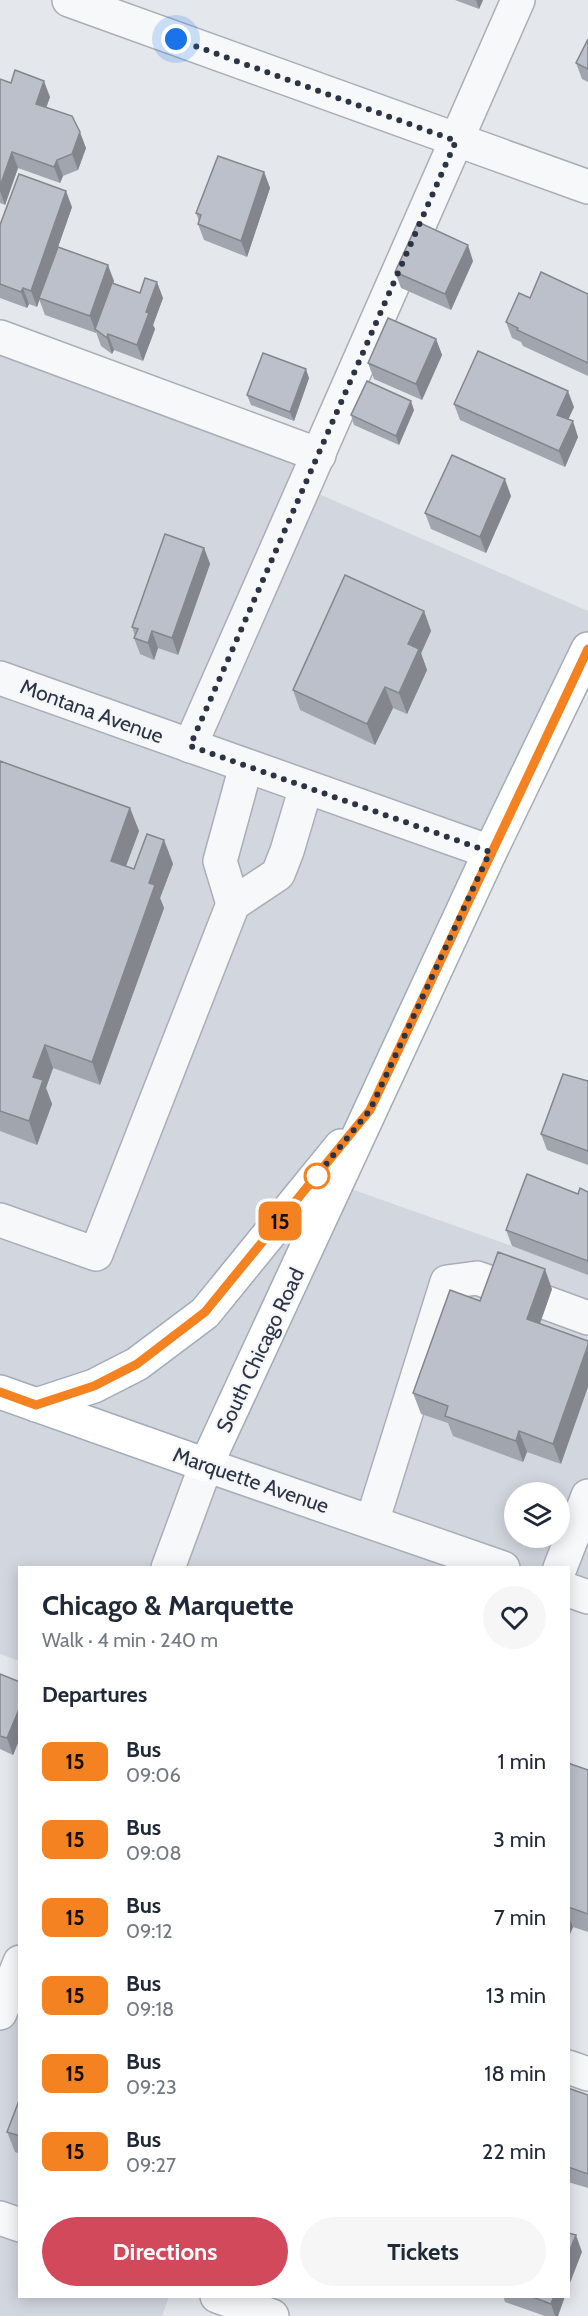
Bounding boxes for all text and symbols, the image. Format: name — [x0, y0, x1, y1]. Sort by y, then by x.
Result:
your location — [161, 24, 191, 54]
street label: Montana Avenue — [17, 674, 167, 749]
unlabelled marker — [304, 1163, 330, 1189]
line badge: 15 — [253, 1202, 307, 1240]
text: 15 — [270, 1209, 290, 1234]
street label: South Chicago Road — [211, 1264, 309, 1436]
street label: Marquette Avenue — [170, 1442, 332, 1518]
map controls — [504, 1482, 570, 1548]
button: layers — [504, 1482, 570, 1548]
button: heart — [483, 1586, 546, 1649]
text: Chicago & Marquette — [42, 1588, 294, 1622]
text: Walk · 4 min · 240 m — [42, 1628, 218, 1652]
text: Departures — [42, 1681, 147, 1708]
text: Bus — [126, 1736, 161, 1763]
text: 1 min — [498, 1748, 546, 1775]
text: 15 — [65, 1749, 85, 1774]
text: 09:06 — [126, 1763, 181, 1787]
text: Bus — [126, 1814, 161, 1841]
text: 3 min — [493, 1826, 546, 1853]
text: 15 — [65, 1827, 85, 1852]
text: 09:08 — [126, 1841, 182, 1865]
text: Bus — [126, 1892, 161, 1919]
text: 7 min — [494, 1904, 546, 1931]
text: 15 — [65, 1905, 85, 1930]
text: 09:12 — [126, 1919, 172, 1943]
text: Bus — [126, 1970, 161, 1997]
text: 13 min — [486, 1982, 546, 2009]
text: 15 — [65, 1983, 85, 2008]
text: 09:18 — [126, 1997, 174, 2021]
text: Bus — [126, 2048, 161, 2075]
text: 18 min — [484, 2060, 546, 2087]
text: 15 — [65, 2061, 85, 2086]
text: 09:23 — [126, 2075, 177, 2099]
text: Bus — [126, 2126, 161, 2153]
text: 22 min — [482, 2138, 546, 2165]
text: 15 — [65, 2139, 85, 2164]
text: 09:27 — [126, 2153, 176, 2177]
button: Directions — [42, 2217, 288, 2286]
button: Tickets — [300, 2217, 546, 2286]

